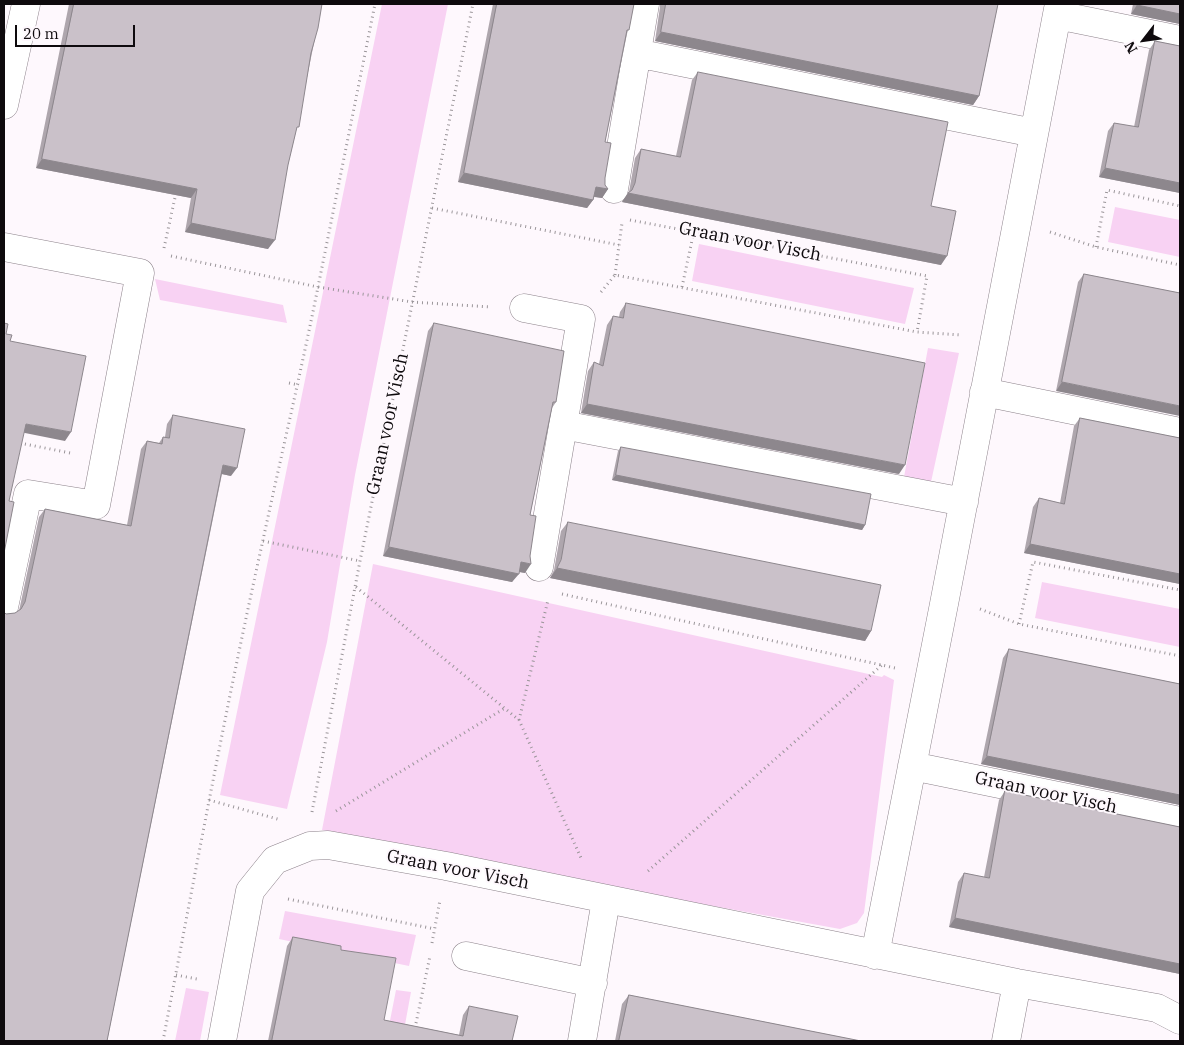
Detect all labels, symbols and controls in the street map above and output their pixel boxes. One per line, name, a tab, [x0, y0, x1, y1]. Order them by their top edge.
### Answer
scale bar	[18, 15, 138, 47]
north arrow	[1119, 15, 1169, 65]
text: 20 m	[23, 24, 59, 43]
text: N	[1120, 38, 1142, 57]
street label: Graan voor Visch	[677, 218, 823, 266]
street label: Graan voor Visch	[362, 351, 414, 497]
street label: Graan voor Visch	[973, 767, 1119, 819]
street label: Graan voor Visch	[385, 846, 531, 894]

